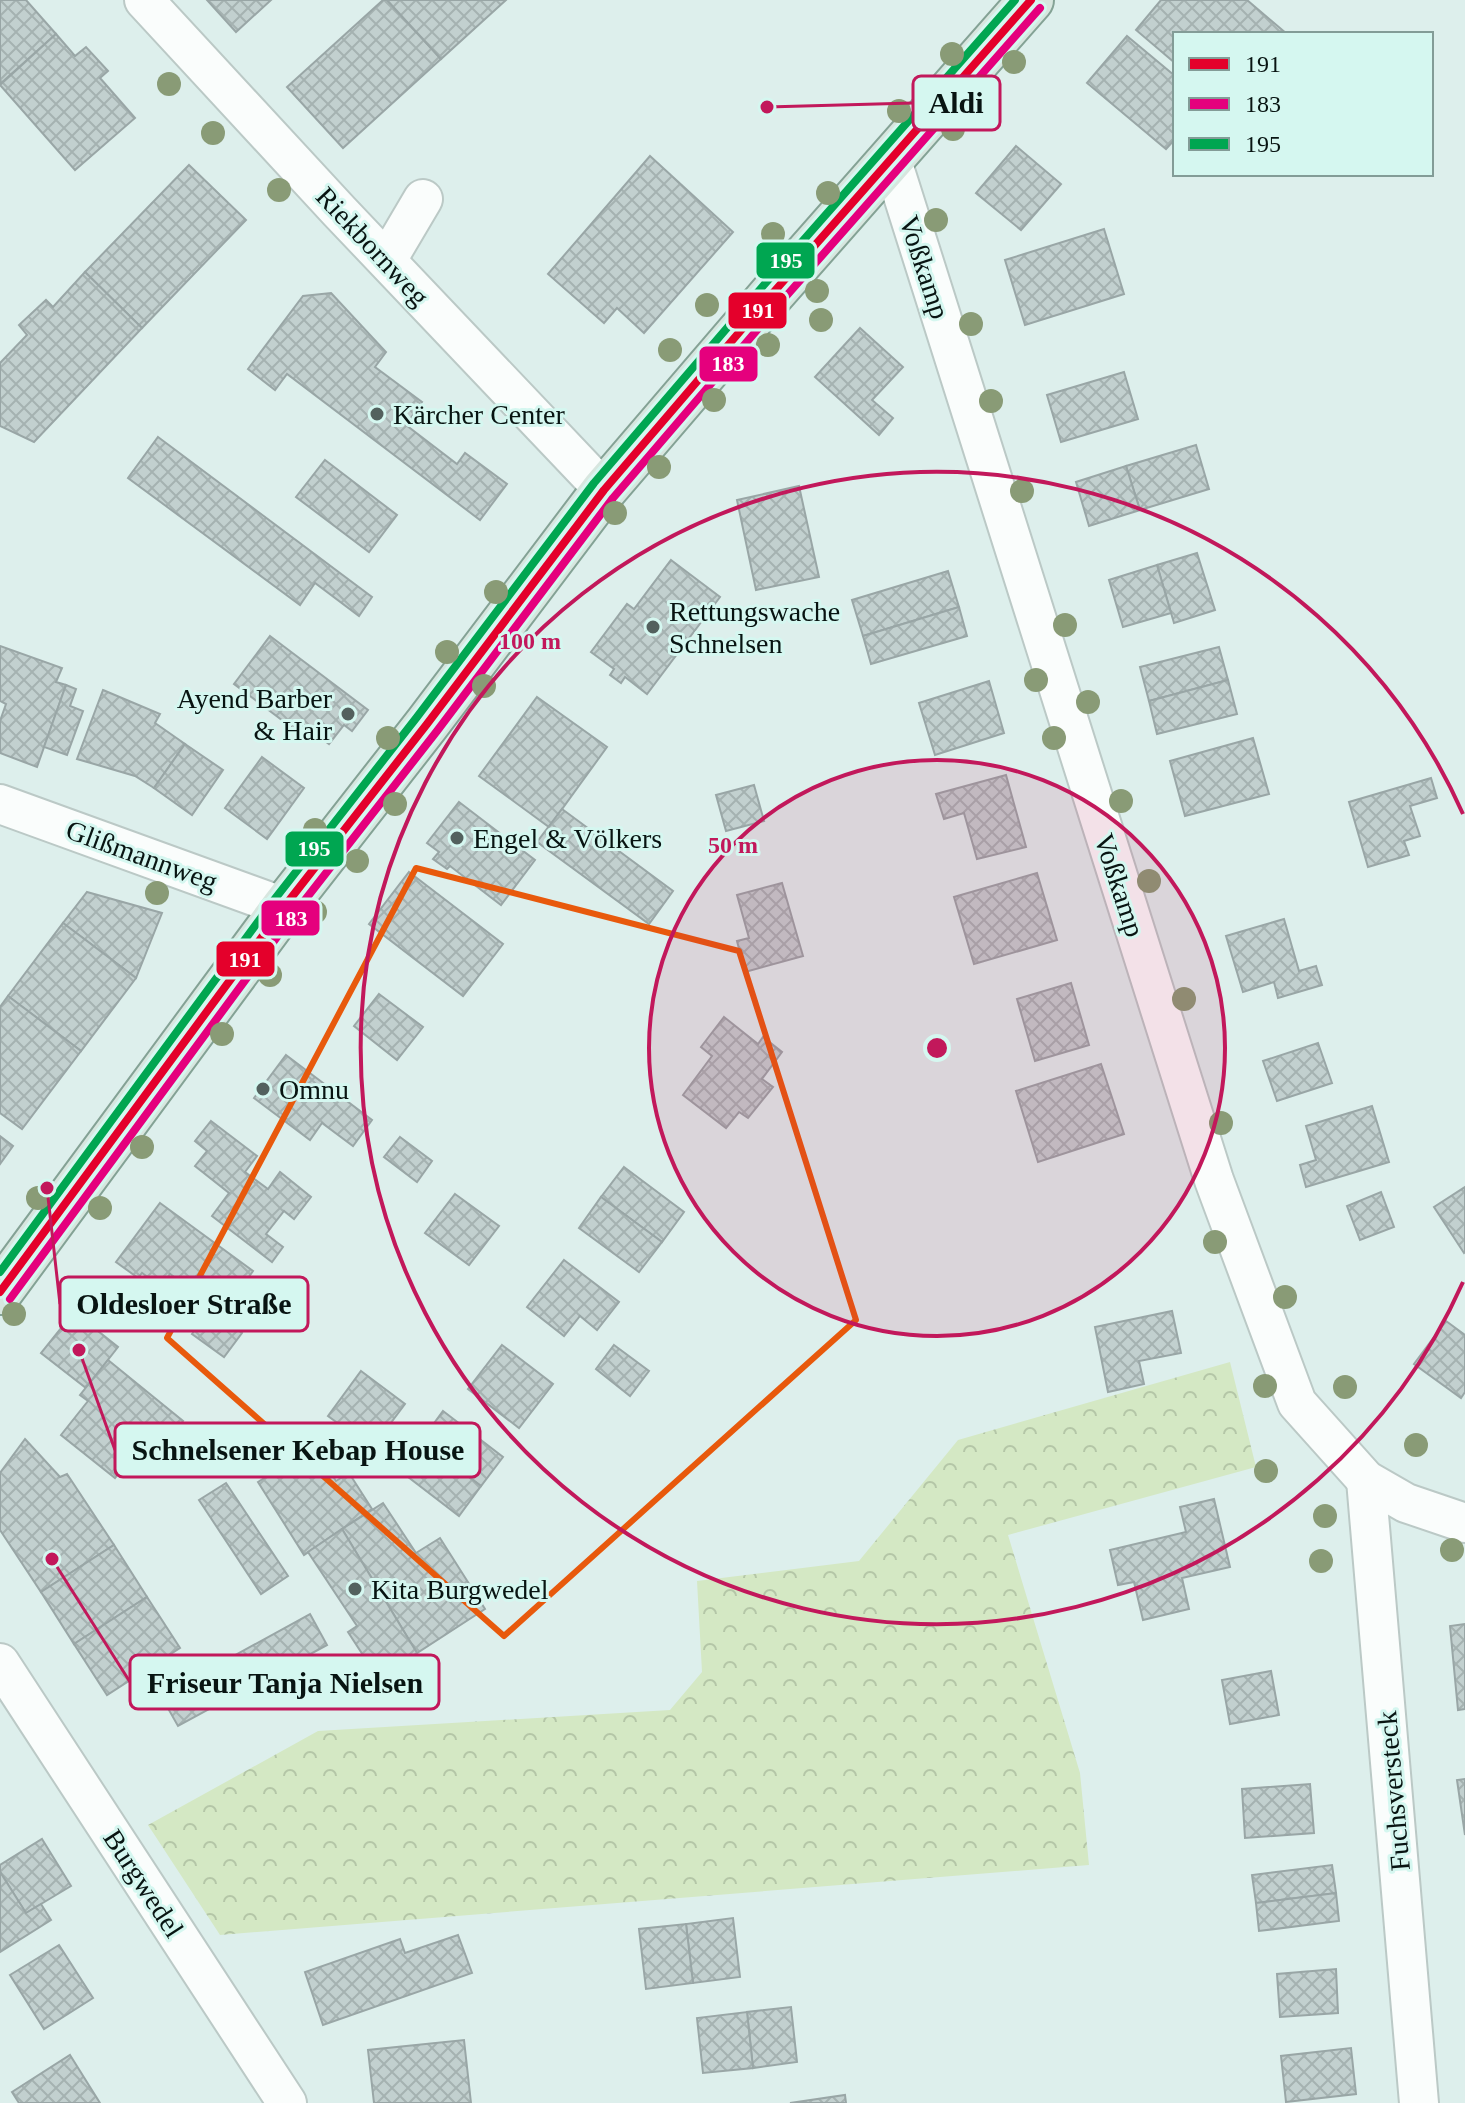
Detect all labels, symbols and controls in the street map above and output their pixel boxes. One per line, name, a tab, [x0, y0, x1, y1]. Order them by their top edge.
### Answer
legend	[1173, 32, 1433, 176]
text: 191	[1245, 51, 1281, 77]
callout: Aldi	[913, 76, 1000, 130]
text: Aldi	[928, 86, 984, 119]
text: 183	[1245, 91, 1281, 117]
text: 195	[1245, 131, 1281, 157]
street label: Riekbornweg	[310, 181, 435, 312]
street label: Voßkamp	[893, 212, 956, 323]
line badge: 195	[755, 241, 816, 280]
text: 195	[770, 248, 803, 273]
line badge: 191	[727, 291, 788, 330]
text: 191	[742, 298, 775, 323]
line badge: 183	[698, 345, 759, 383]
text: 183	[712, 351, 745, 376]
place label: Kärcher Center	[393, 399, 565, 430]
marker: Kärcher Center	[368, 405, 386, 423]
place label: Rettungswache Schnelsen	[669, 596, 840, 659]
marker: Rettungswache Schnelsen	[644, 618, 662, 636]
text: 100 m	[499, 628, 561, 654]
place label: Ayend Barber & Hair	[177, 683, 333, 746]
marker: Ayend Barber & Hair	[339, 705, 357, 723]
street label: Glißmannweg	[62, 814, 222, 897]
place label: Engel & Völkers	[473, 823, 662, 854]
marker: Engel & Völkers	[448, 829, 466, 847]
line badge: 195	[284, 830, 345, 868]
street label: Voßkamp	[1088, 830, 1151, 941]
text: 50 m	[708, 832, 758, 858]
text: 195	[298, 836, 331, 861]
line badge: 183	[260, 899, 321, 937]
text: 183	[275, 906, 308, 931]
line badge: 191	[215, 940, 276, 978]
text: 191	[229, 947, 262, 972]
centre of rings	[923, 1034, 951, 1062]
place label: Omnu	[279, 1074, 349, 1105]
marker: Omnu	[254, 1080, 272, 1098]
callout: Oldesloer Straße	[60, 1277, 308, 1331]
text: Oldesloer Straße	[76, 1287, 292, 1320]
callout: Schnelsener Kebap House	[115, 1423, 480, 1477]
text: Schnelsener Kebap House	[132, 1433, 464, 1466]
place label: Kita Burgwedel	[371, 1574, 549, 1605]
marker: Kita Burgwedel	[346, 1580, 364, 1598]
callout: Friseur Tanja Nielsen	[130, 1655, 439, 1709]
text: Friseur Tanja Nielsen	[147, 1666, 423, 1699]
street label: Fuchsversteck	[1371, 1710, 1416, 1872]
street label: Burgwedel	[97, 1824, 190, 1943]

